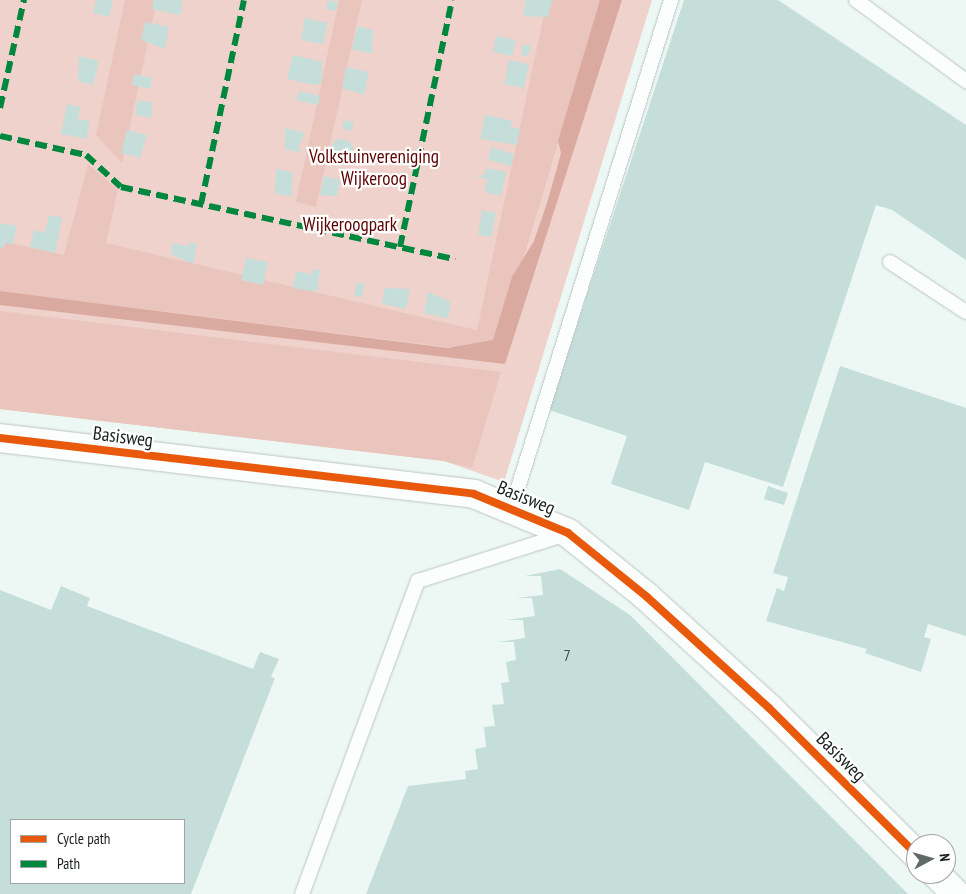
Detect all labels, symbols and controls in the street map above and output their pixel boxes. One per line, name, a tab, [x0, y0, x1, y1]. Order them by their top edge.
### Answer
park label: Volkstuinvereniging Wijkeroog	[309, 146, 439, 190]
park label: Wijkeroogpark	[303, 214, 397, 236]
street label: Basisweg	[92, 422, 154, 452]
street label: Basisweg	[494, 476, 558, 520]
house number: 7	[563, 645, 571, 665]
street label: Basisweg	[812, 728, 870, 786]
legend	[10, 819, 185, 884]
text: Cycle path	[57, 829, 110, 848]
north arrow	[906, 834, 956, 884]
text: N	[936, 853, 954, 862]
text: Path	[57, 854, 80, 873]

